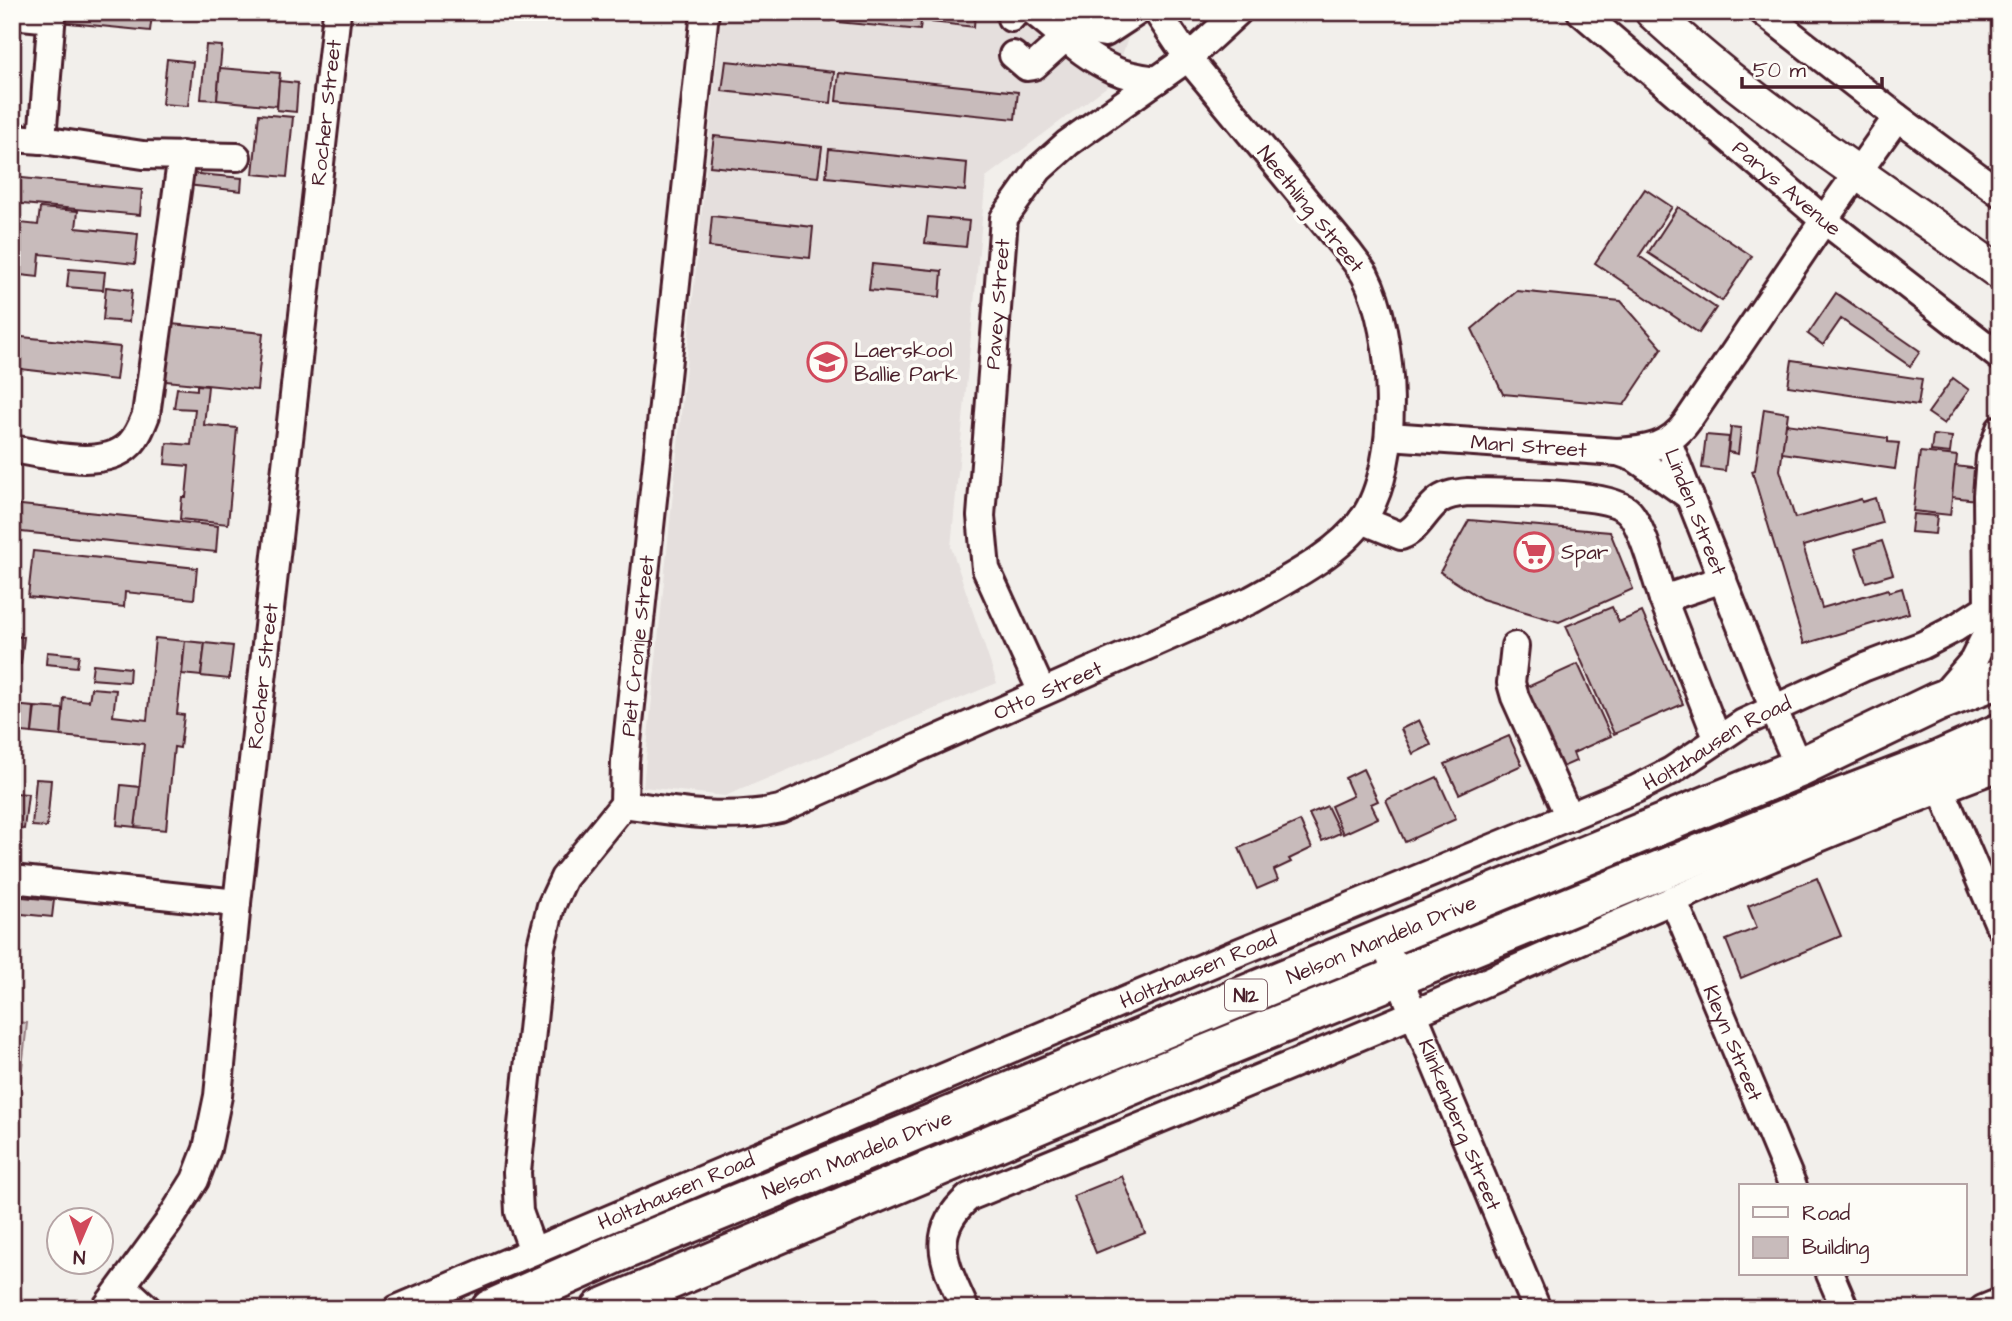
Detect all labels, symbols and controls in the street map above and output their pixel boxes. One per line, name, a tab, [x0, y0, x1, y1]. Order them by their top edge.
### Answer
street label: Rocher Street	[304, 38, 349, 187]
scale bar	[1742, 46, 1882, 90]
text: 50 m	[1753, 56, 1807, 85]
street label: Parys Avenue	[1726, 134, 1847, 243]
street label: Neethling Street	[1249, 140, 1371, 281]
street label: Pavey Street	[978, 237, 1017, 371]
place label: Laerskool Ballie Park	[854, 336, 958, 389]
school or university icon: Laerskool Ballie Park	[806, 341, 848, 383]
street label: Marl Street	[1470, 428, 1588, 465]
street label: Linden Street	[1657, 444, 1733, 580]
supermarket icon: Spar	[1513, 531, 1555, 573]
place label: Spar	[1561, 538, 1609, 568]
street label: Piet Cronje Street	[614, 553, 662, 738]
street label: Rocher Street	[240, 601, 286, 751]
street label: Otto Street	[989, 654, 1107, 727]
street label: Holtzhausen Road	[1638, 689, 1796, 798]
street label: Nelson Mandela Drive	[1282, 888, 1481, 992]
street label: Holtzhausen Road	[1115, 924, 1281, 1016]
road number: N12	[1225, 979, 1267, 1010]
street label: Kleyn Street	[1696, 981, 1770, 1106]
street label: Klinkenberg Street	[1411, 1035, 1508, 1215]
street label: Nelson Mandela Drive	[757, 1103, 956, 1207]
street label: Holtzhausen Road	[593, 1145, 759, 1237]
legend	[1739, 1184, 1966, 1276]
text: Road	[1802, 1199, 1850, 1228]
north arrow	[46, 1206, 116, 1276]
text: Building	[1802, 1233, 1870, 1264]
text: N	[73, 1243, 86, 1270]

